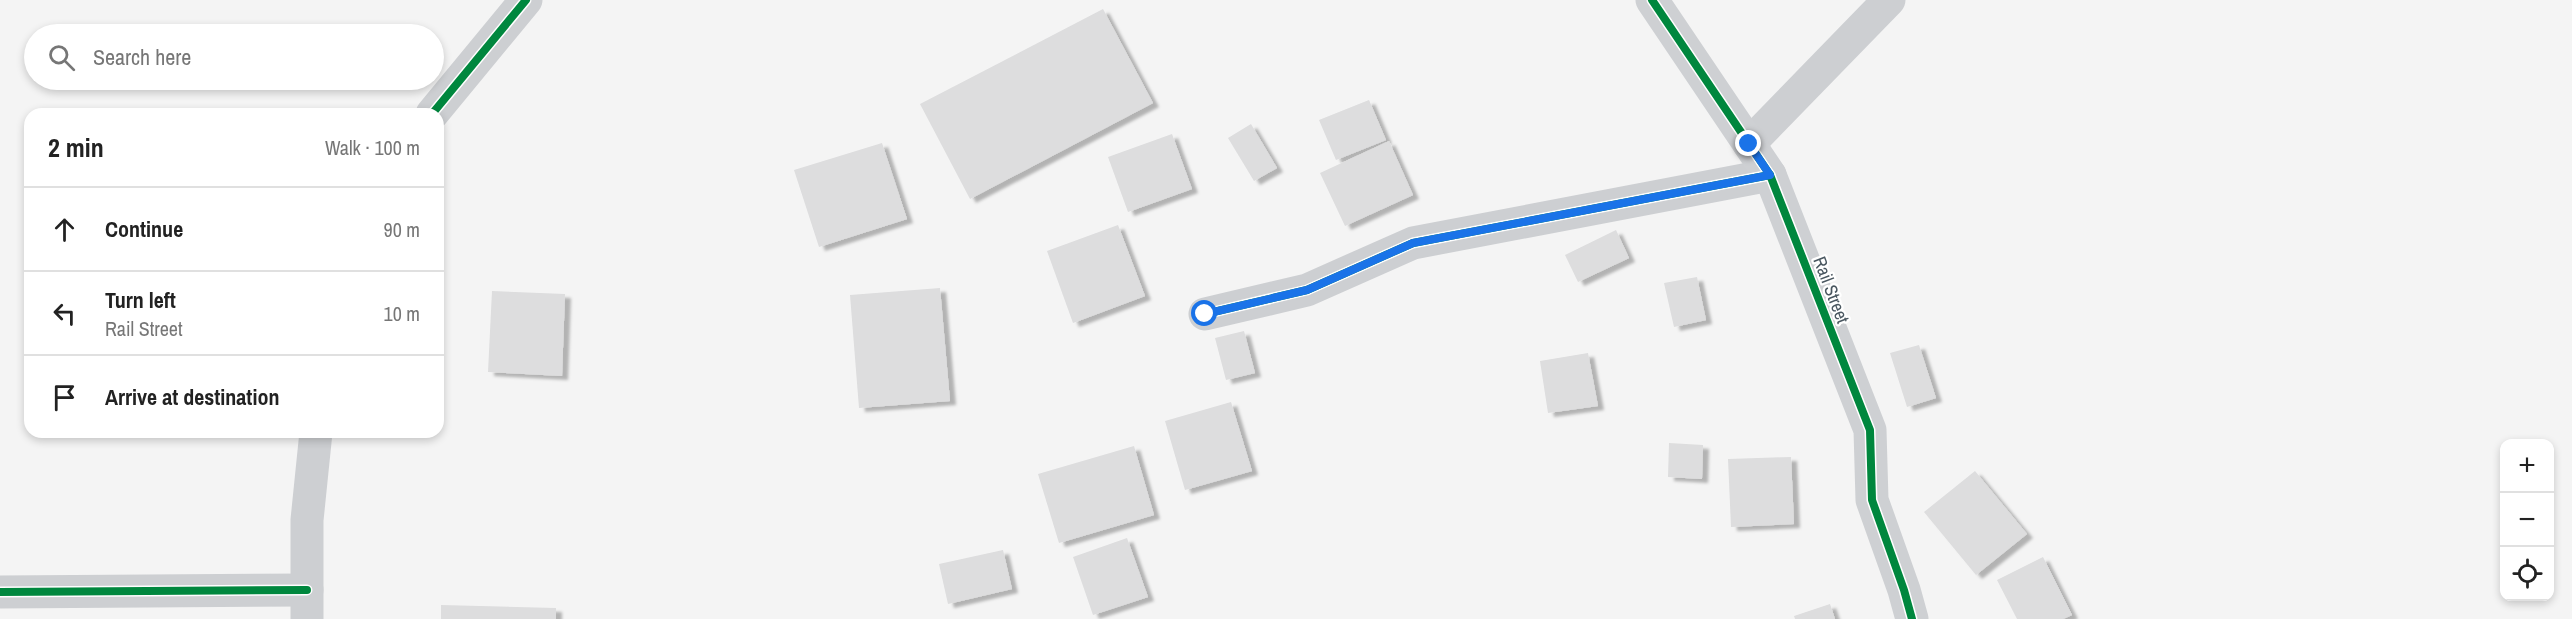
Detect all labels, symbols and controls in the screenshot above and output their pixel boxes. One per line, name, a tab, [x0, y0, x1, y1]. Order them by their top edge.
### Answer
search box	[24, 24, 444, 90]
icon: search	[45, 41, 78, 74]
text: Search here	[93, 42, 191, 72]
text: 2 min	[48, 130, 104, 165]
route end	[1735, 130, 1761, 156]
text: Walk · 100 m	[325, 134, 420, 161]
icon: ahead	[48, 213, 81, 246]
text: Continue	[105, 214, 183, 244]
text: 90 m	[384, 216, 420, 243]
street label: Rail Street	[1807, 253, 1856, 327]
text: Turn left	[105, 285, 176, 315]
icon: left	[48, 297, 81, 330]
text: 10 m	[384, 300, 420, 327]
route start	[1191, 300, 1217, 326]
text: Rail Street	[105, 315, 182, 342]
icon: arrive	[48, 381, 81, 414]
text: Arrive at destination	[105, 382, 279, 412]
map controls	[2500, 439, 2554, 601]
button: +	[2500, 439, 2554, 493]
button: −	[2500, 493, 2554, 547]
button: locate	[2500, 547, 2554, 601]

